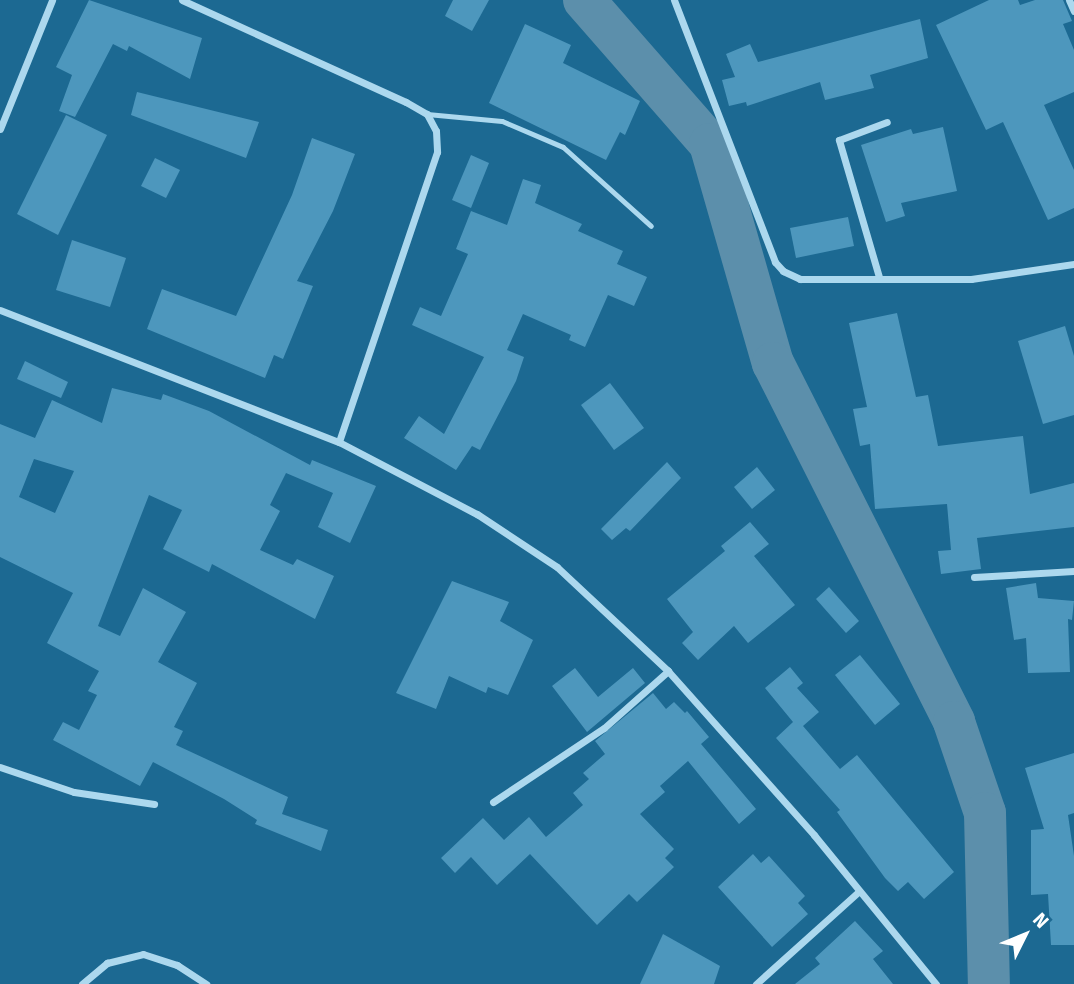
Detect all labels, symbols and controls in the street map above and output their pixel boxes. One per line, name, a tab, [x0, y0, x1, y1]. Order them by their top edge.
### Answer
north arrow	[990, 900, 1060, 970]
text: N	[1028, 908, 1053, 933]

